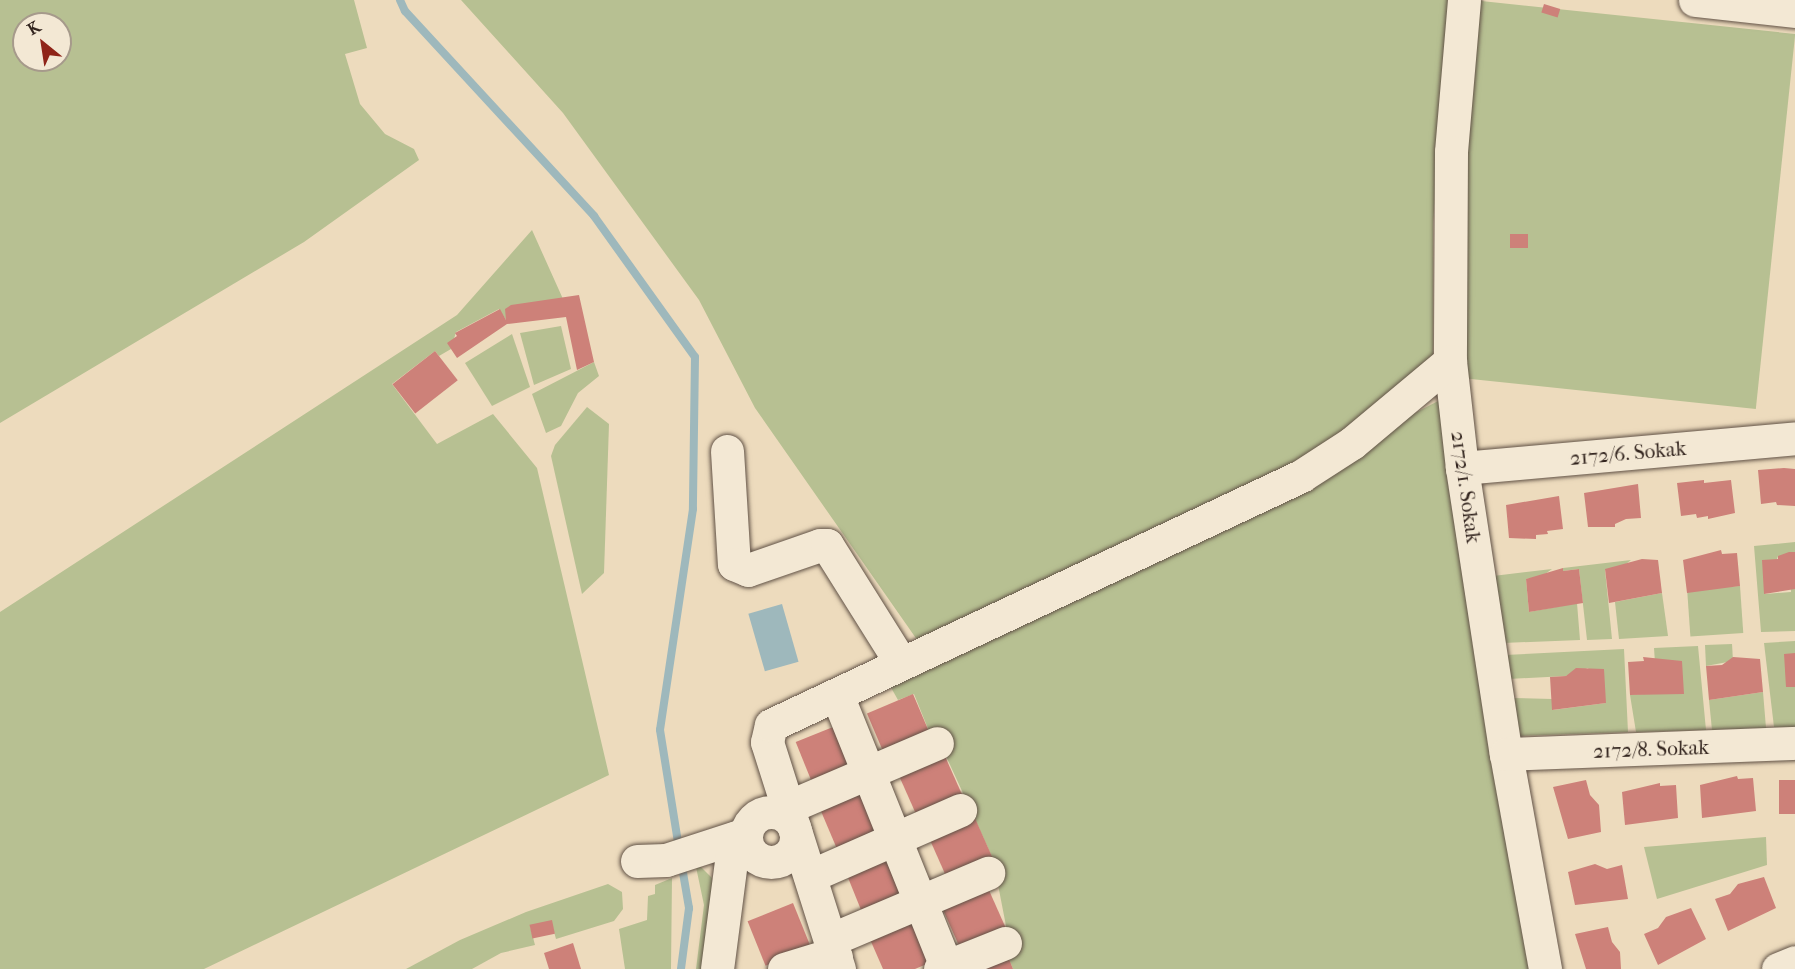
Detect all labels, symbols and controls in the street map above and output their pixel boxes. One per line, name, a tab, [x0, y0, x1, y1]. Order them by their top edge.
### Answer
north arrow	[12, 12, 72, 72]
text: K	[24, 17, 44, 39]
street label: 2172/1. Sokak	[1446, 429, 1486, 545]
street label: 2172/6. Sokak	[1569, 435, 1687, 471]
street label: 2172/8. Sokak	[1593, 734, 1709, 764]

